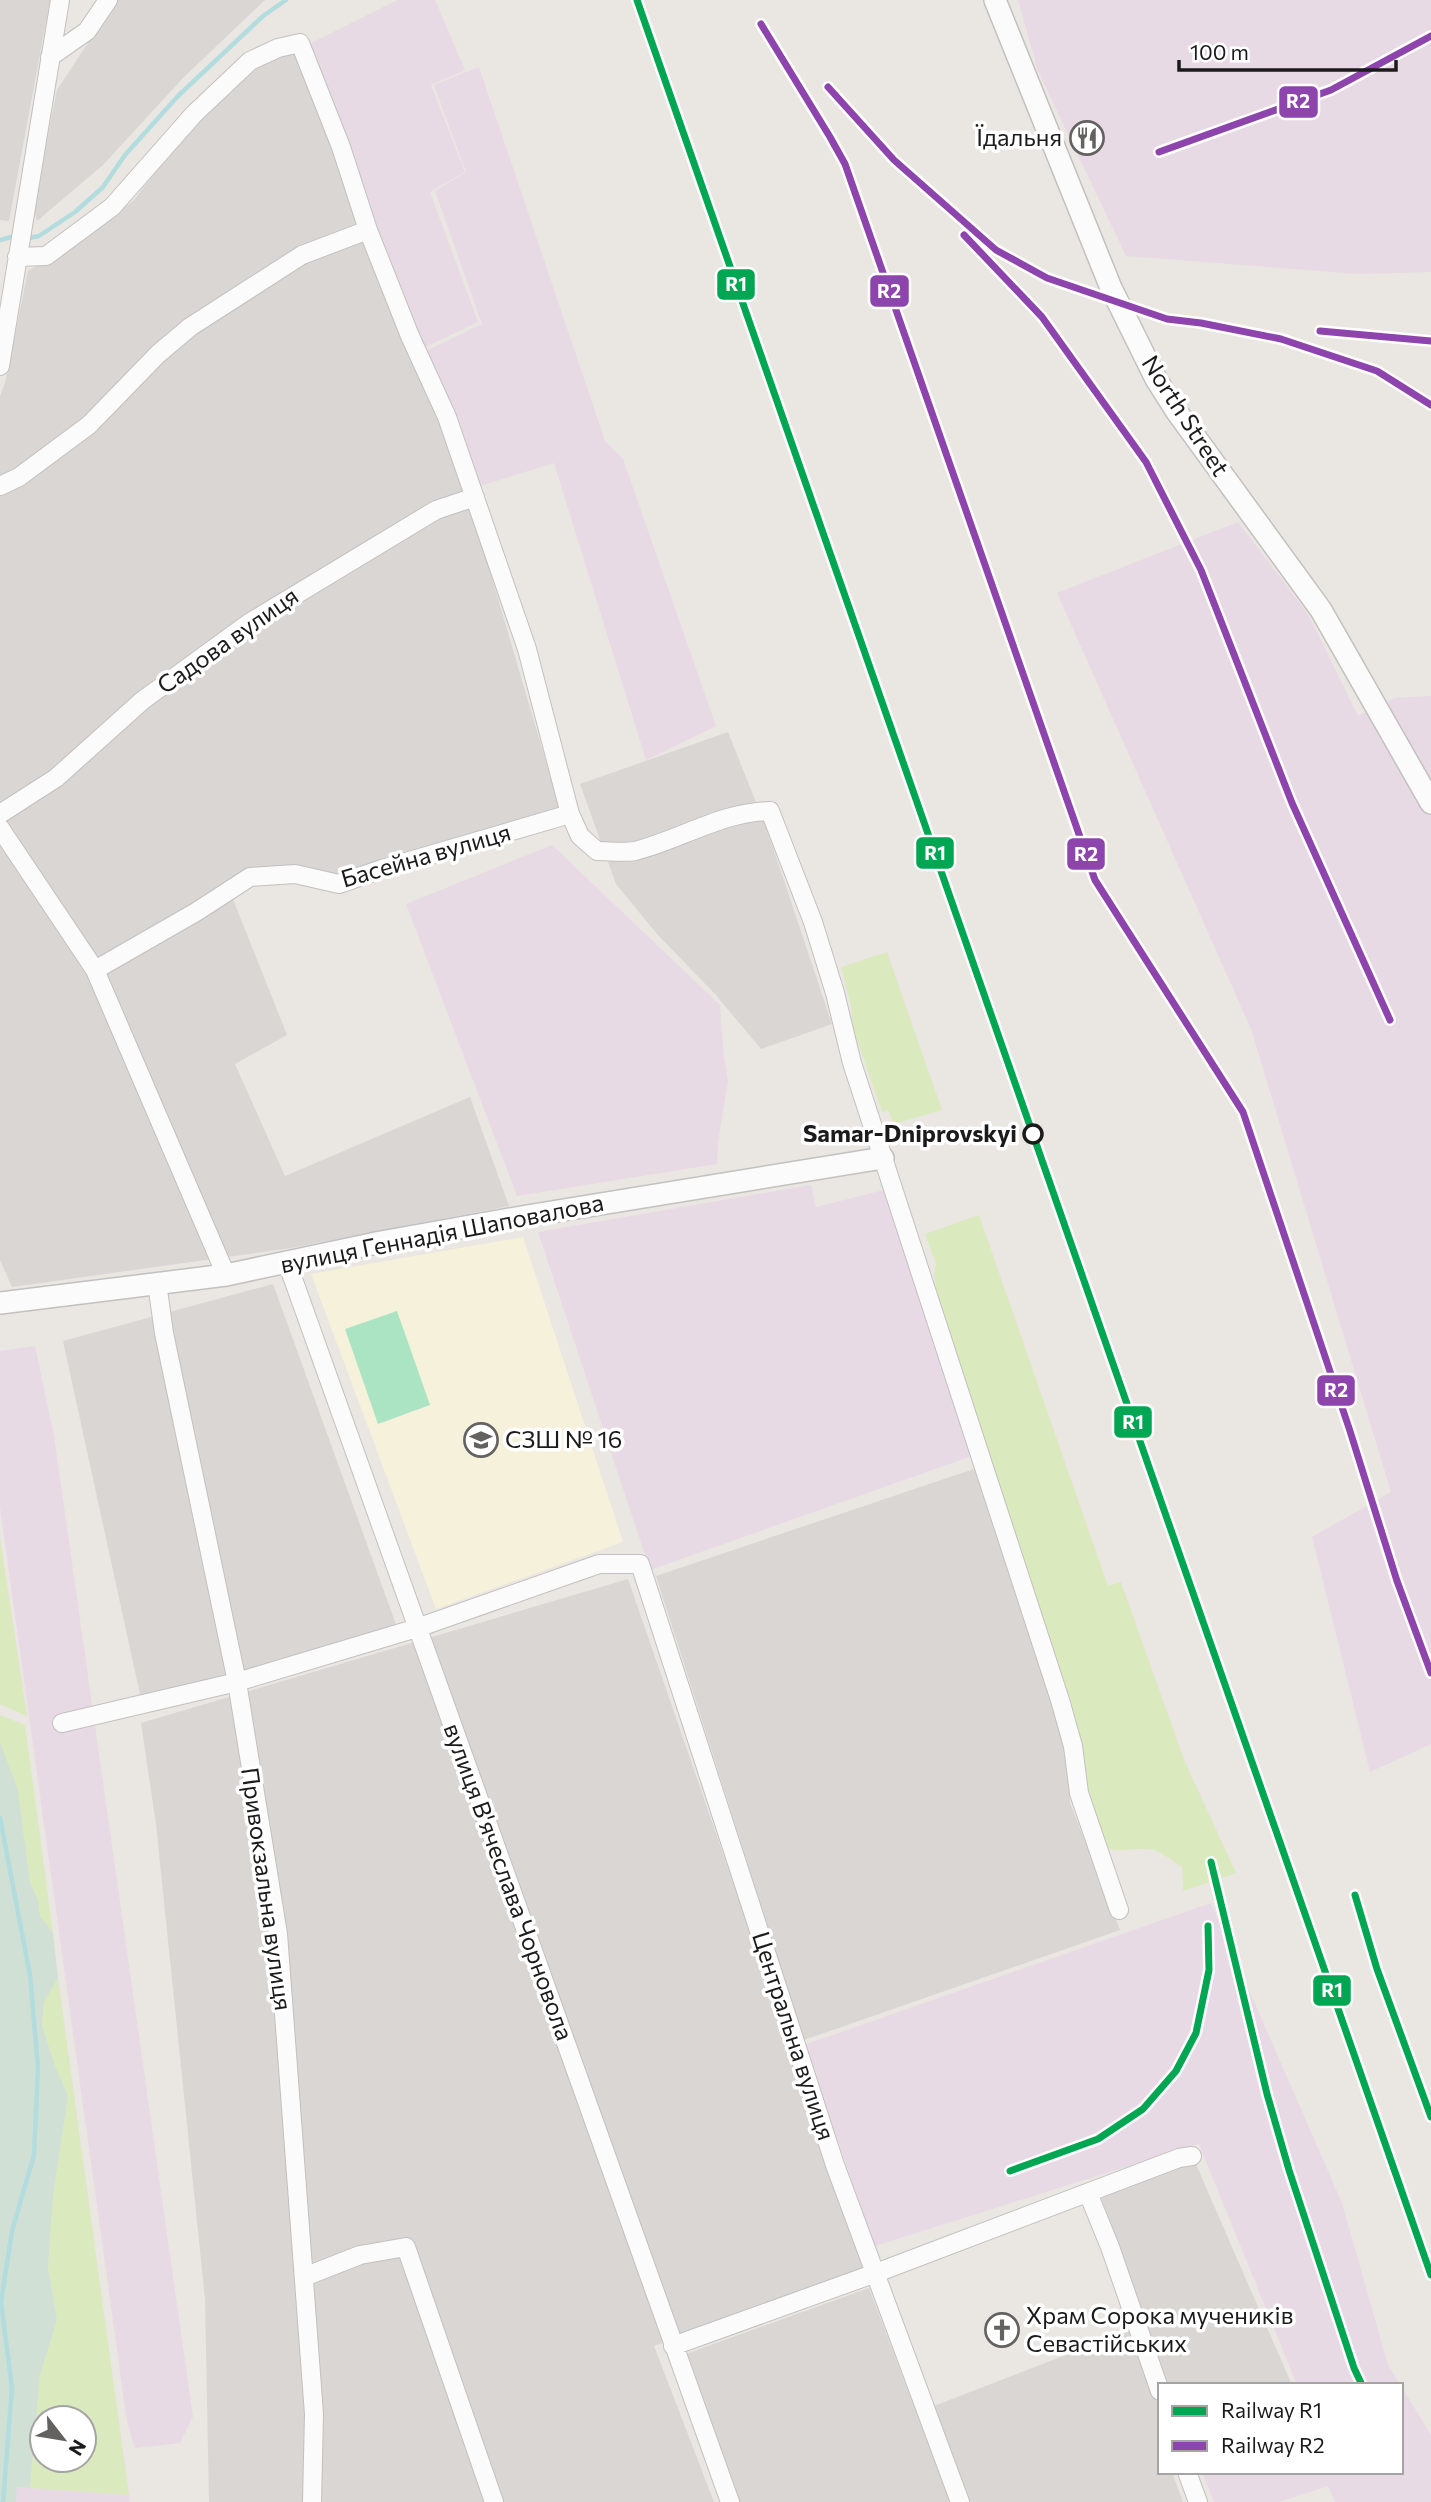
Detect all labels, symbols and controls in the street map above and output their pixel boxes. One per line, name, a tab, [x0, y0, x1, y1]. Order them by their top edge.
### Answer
scale bar	[1179, 28, 1396, 72]
text: 100 m	[1190, 39, 1249, 64]
line badge: R2	[1278, 85, 1319, 119]
text: R2	[1286, 89, 1310, 112]
restaurant icon: Їдальня	[1068, 119, 1106, 157]
place label: Їдальня	[975, 122, 1062, 151]
line badge: R1	[716, 268, 756, 301]
text: R1	[725, 272, 747, 295]
line badge: R2	[869, 274, 910, 308]
text: R2	[877, 279, 901, 302]
street label: North Street	[1137, 349, 1236, 481]
street label: Садова вулиця	[151, 580, 303, 699]
street label: Басейна вулиця	[337, 817, 514, 893]
line badge: R1	[915, 836, 955, 870]
line badge: R2	[1066, 837, 1106, 871]
text: R1	[924, 841, 946, 864]
text: R2	[1074, 842, 1098, 865]
place label: Samar-Dniprovskyi	[803, 1118, 1017, 1147]
marker: Samar-Dniprovskyi	[1023, 1124, 1043, 1144]
street label: вулиця Геннадія Шаповалова	[278, 1187, 606, 1278]
line badge: R2	[1316, 1374, 1356, 1407]
text: R2	[1324, 1378, 1348, 1401]
line badge: R1	[1113, 1405, 1153, 1439]
text: R1	[1122, 1410, 1144, 1433]
school or university icon: СЗШ № 16	[462, 1421, 500, 1459]
place label: СЗШ № 16	[505, 1424, 622, 1453]
street label: вулиця В'ячеслава Чорновола	[438, 1719, 580, 2044]
street label: Привокзальна вулиця	[236, 1765, 299, 2012]
street label: Центральна вулиця	[747, 1927, 842, 2144]
line badge: R1	[1312, 1974, 1352, 2007]
text: R1	[1321, 1978, 1343, 2001]
place label: Храм Сорока мучеників Севастійських	[1026, 2300, 1293, 2357]
church icon: Храм Сорока мучеників Севастійських	[983, 2311, 1021, 2349]
legend	[1158, 2383, 1403, 2474]
text: Railway R1	[1221, 2397, 1322, 2422]
north arrow	[28, 2404, 98, 2474]
text: Railway R2	[1221, 2432, 1325, 2457]
text: N	[64, 2436, 92, 2460]

